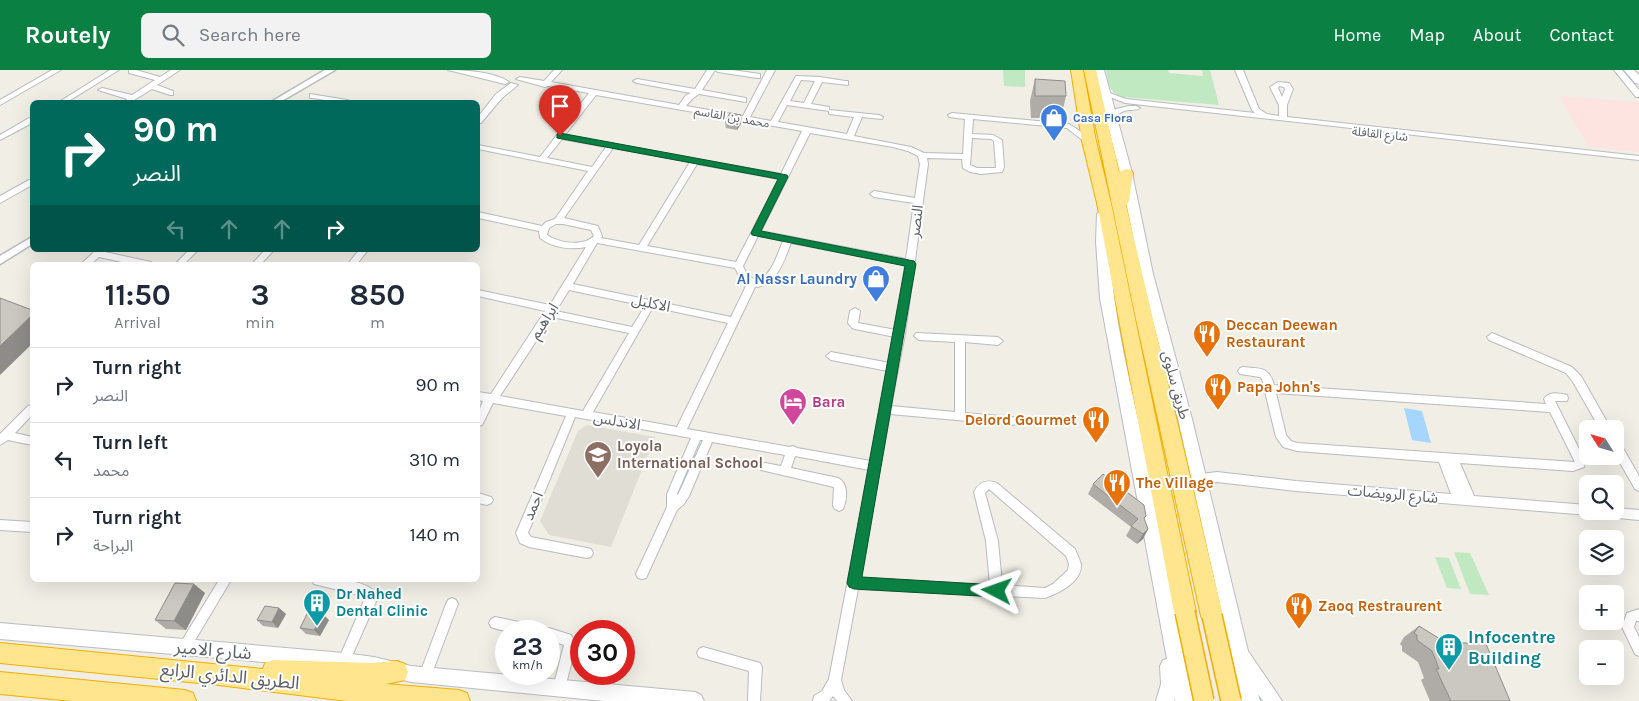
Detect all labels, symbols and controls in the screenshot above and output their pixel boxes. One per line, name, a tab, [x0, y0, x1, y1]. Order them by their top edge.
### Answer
search box	[141, 13, 491, 58]
text: Routely	[25, 21, 111, 49]
icon: search	[159, 21, 187, 49]
text: Search here	[199, 24, 301, 46]
text: Home	[1333, 24, 1381, 46]
text: Map	[1409, 24, 1445, 46]
text: About	[1473, 24, 1522, 46]
text: Contact	[1550, 24, 1614, 46]
pin	[539, 85, 581, 136]
icon: arrive	[546, 92, 574, 120]
street label: محمد بن القاسم	[693, 103, 771, 133]
shop icon: Casa Flora	[1039, 103, 1069, 142]
text: 90 m	[133, 109, 219, 150]
place label: Casa Flora	[1073, 111, 1133, 125]
icon: right	[50, 120, 115, 185]
street label: شارع القافلة	[1351, 124, 1409, 146]
text: النصر	[133, 161, 181, 187]
street label: النصر	[905, 204, 927, 239]
icon: left	[162, 215, 190, 243]
icon: ahead	[215, 215, 243, 243]
icon: ahead	[268, 215, 296, 243]
icon: right	[321, 215, 349, 243]
shop icon: Al Nassr Laundry	[861, 264, 891, 303]
place label: Al Nassr Laundry	[737, 270, 857, 288]
text: 11:50	[105, 277, 171, 313]
text: 3	[251, 277, 269, 313]
text: 850	[349, 277, 405, 313]
street label: الاكليل	[630, 290, 672, 316]
street label: ابراهيم	[526, 300, 564, 344]
text: Arrival	[114, 313, 161, 332]
text: min	[245, 313, 275, 332]
text: m	[370, 313, 385, 332]
place label: Deccan Deewan Restaurant	[1226, 316, 1338, 351]
restaurant icon: Deccan Deewan Restaurant	[1192, 319, 1222, 358]
street label: طريق سلوى	[1157, 349, 1194, 422]
text: Turn right	[93, 357, 182, 379]
icon: right	[50, 371, 78, 399]
restaurant icon: Papa John's	[1203, 372, 1233, 411]
text: 90 m	[415, 374, 460, 396]
place label: Papa John's	[1237, 378, 1321, 396]
text: النصر	[93, 386, 128, 405]
hotel icon: Bara	[778, 387, 808, 426]
place label: Bara	[812, 393, 845, 411]
restaurant icon: Delord Gourmet	[1081, 405, 1111, 444]
street label: الاندلس	[592, 408, 642, 434]
place label: Delord Gourmet	[965, 411, 1077, 429]
north arrow	[1579, 420, 1624, 465]
map controls	[1579, 420, 1624, 685]
text: Turn left	[93, 432, 168, 454]
place label: Loyola International School	[617, 437, 763, 472]
school or university icon: Loyola International School	[583, 440, 613, 479]
icon: left	[50, 446, 78, 474]
text: 310 m	[409, 449, 460, 471]
text: محمد	[93, 461, 129, 480]
restaurant icon: The Village	[1102, 468, 1132, 507]
place label: The Village	[1136, 474, 1214, 492]
button: search	[1579, 475, 1624, 520]
street label: شارع الرويضات	[1347, 481, 1439, 510]
street label: احمد	[519, 489, 547, 523]
text: Turn right	[93, 507, 182, 529]
icon: right	[50, 521, 78, 549]
text: 140 m	[410, 524, 460, 546]
button: layers	[1579, 530, 1624, 575]
text: البراحة	[93, 536, 133, 555]
position arrow	[970, 564, 1022, 616]
place label: Dr Nahed Dental Clinic	[336, 585, 428, 620]
button: +	[1579, 585, 1624, 630]
building icon: Dr Nahed Dental Clinic	[302, 588, 332, 627]
restaurant icon: Zaoq Restraurent	[1284, 591, 1314, 630]
place label: Zaoq Restraurent	[1318, 597, 1442, 615]
speed limit sign: 30	[570, 620, 635, 685]
place label: Infocentre Building	[1468, 626, 1556, 669]
text: 23	[512, 632, 543, 661]
building icon: Infocentre Building	[1434, 632, 1464, 671]
street label: شارع الامير	[172, 636, 253, 667]
button: −	[1579, 640, 1624, 685]
street label: الطريق الدائري الرابع	[159, 658, 301, 697]
text: km/h	[512, 658, 543, 672]

